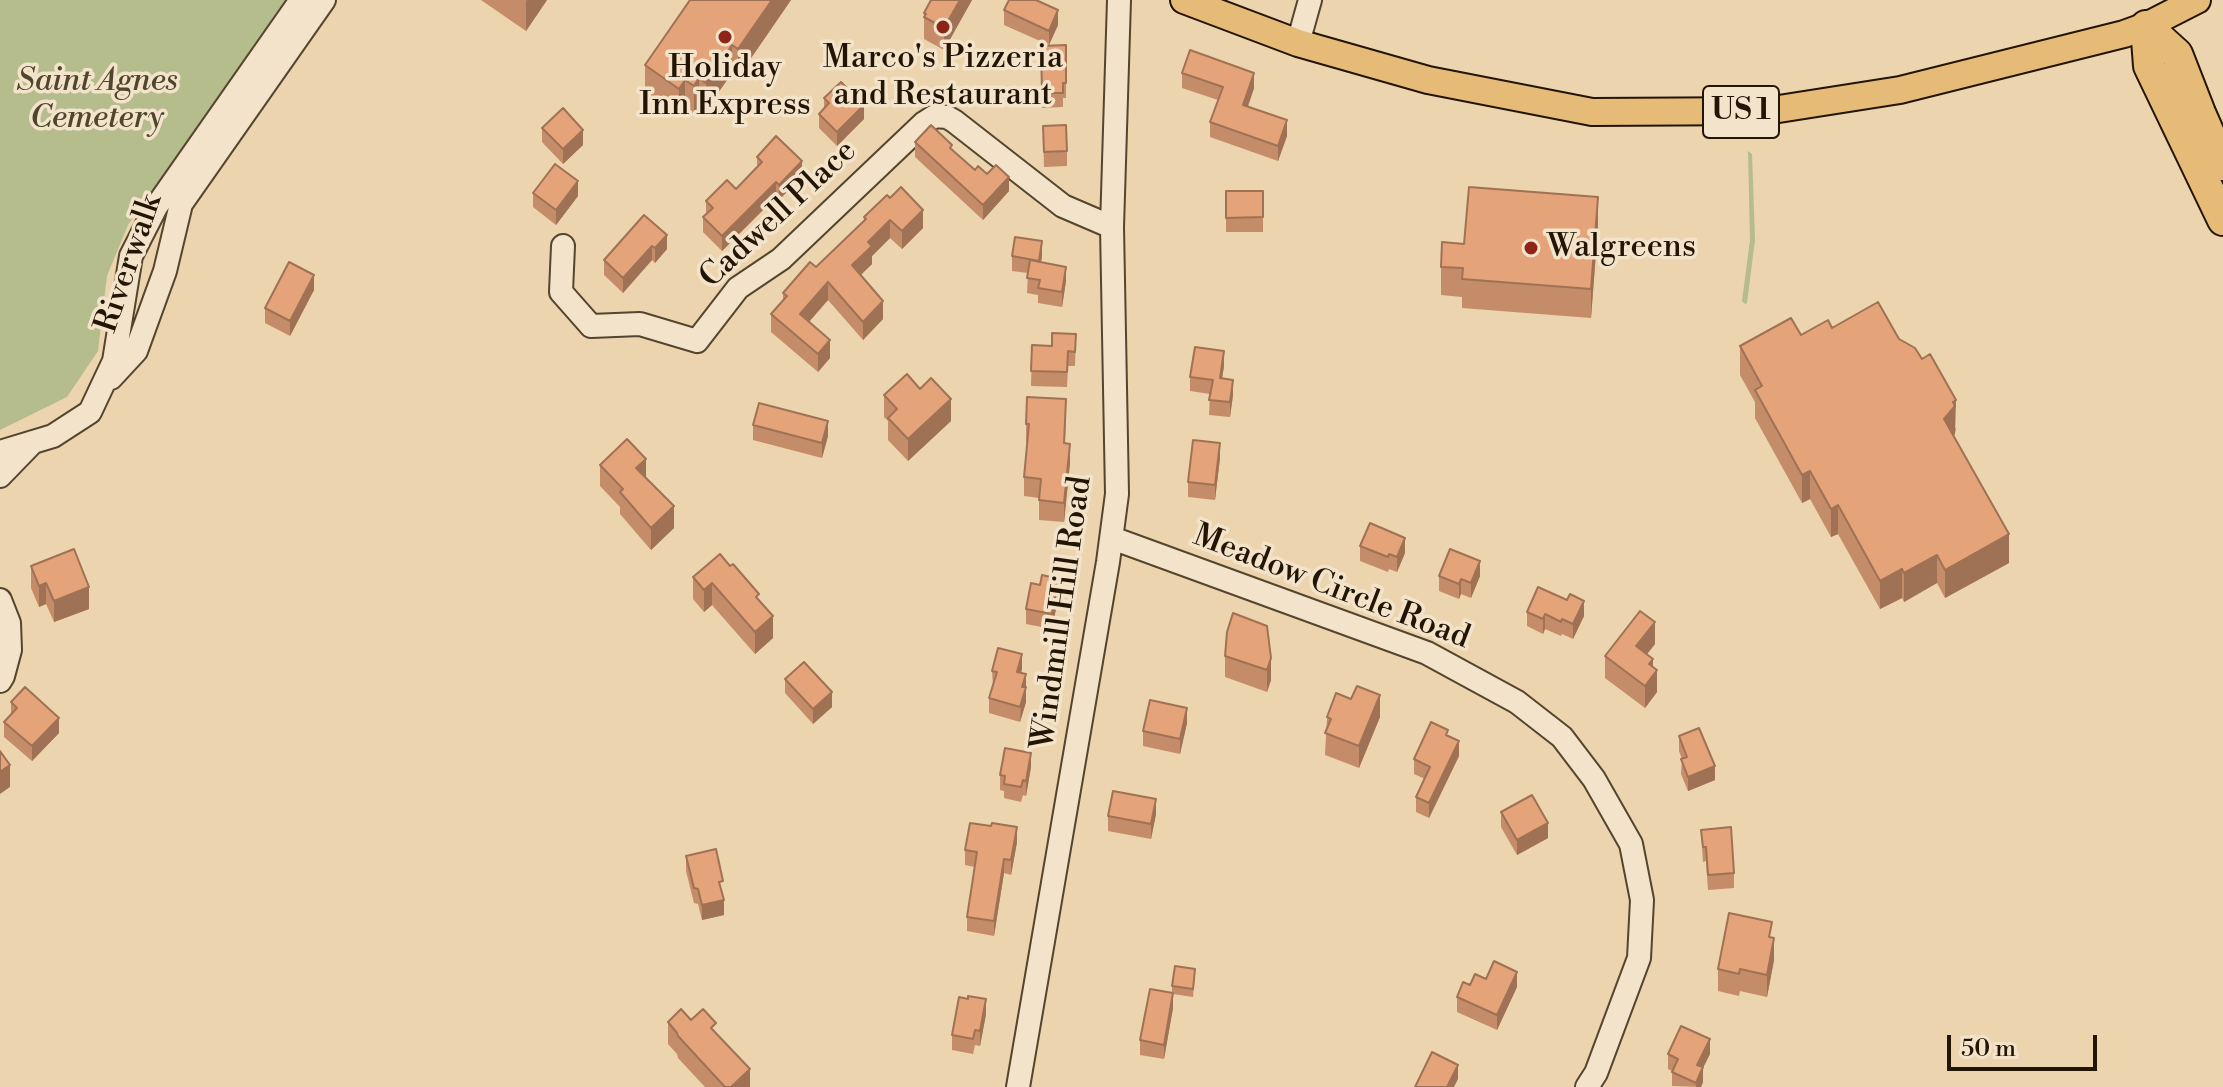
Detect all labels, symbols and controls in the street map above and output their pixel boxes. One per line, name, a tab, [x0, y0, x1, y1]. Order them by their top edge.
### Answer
marker: Marco's Pizzeria and Restaurant	[934, 18, 952, 36]
marker: Holiday Inn Express	[716, 28, 734, 46]
place label: Marco's Pizzeria and Restaurant	[823, 40, 1063, 115]
place label: Holiday Inn Express	[639, 50, 811, 125]
park label: Saint Agnes Cemetery	[16, 63, 178, 138]
road number: US 1	[1703, 86, 1779, 138]
street label: Cadwell Place	[693, 133, 865, 297]
street label: Riverwalk	[88, 190, 172, 338]
place label: Walgreens	[1547, 229, 1696, 267]
marker: Walgreens	[1522, 239, 1540, 257]
street label: Windmill Hill Road	[1025, 474, 1101, 752]
street label: Meadow Circle Road	[1187, 518, 1475, 658]
scale bar	[1951, 1019, 2101, 1069]
text: 50 m	[1961, 1034, 2016, 1064]

